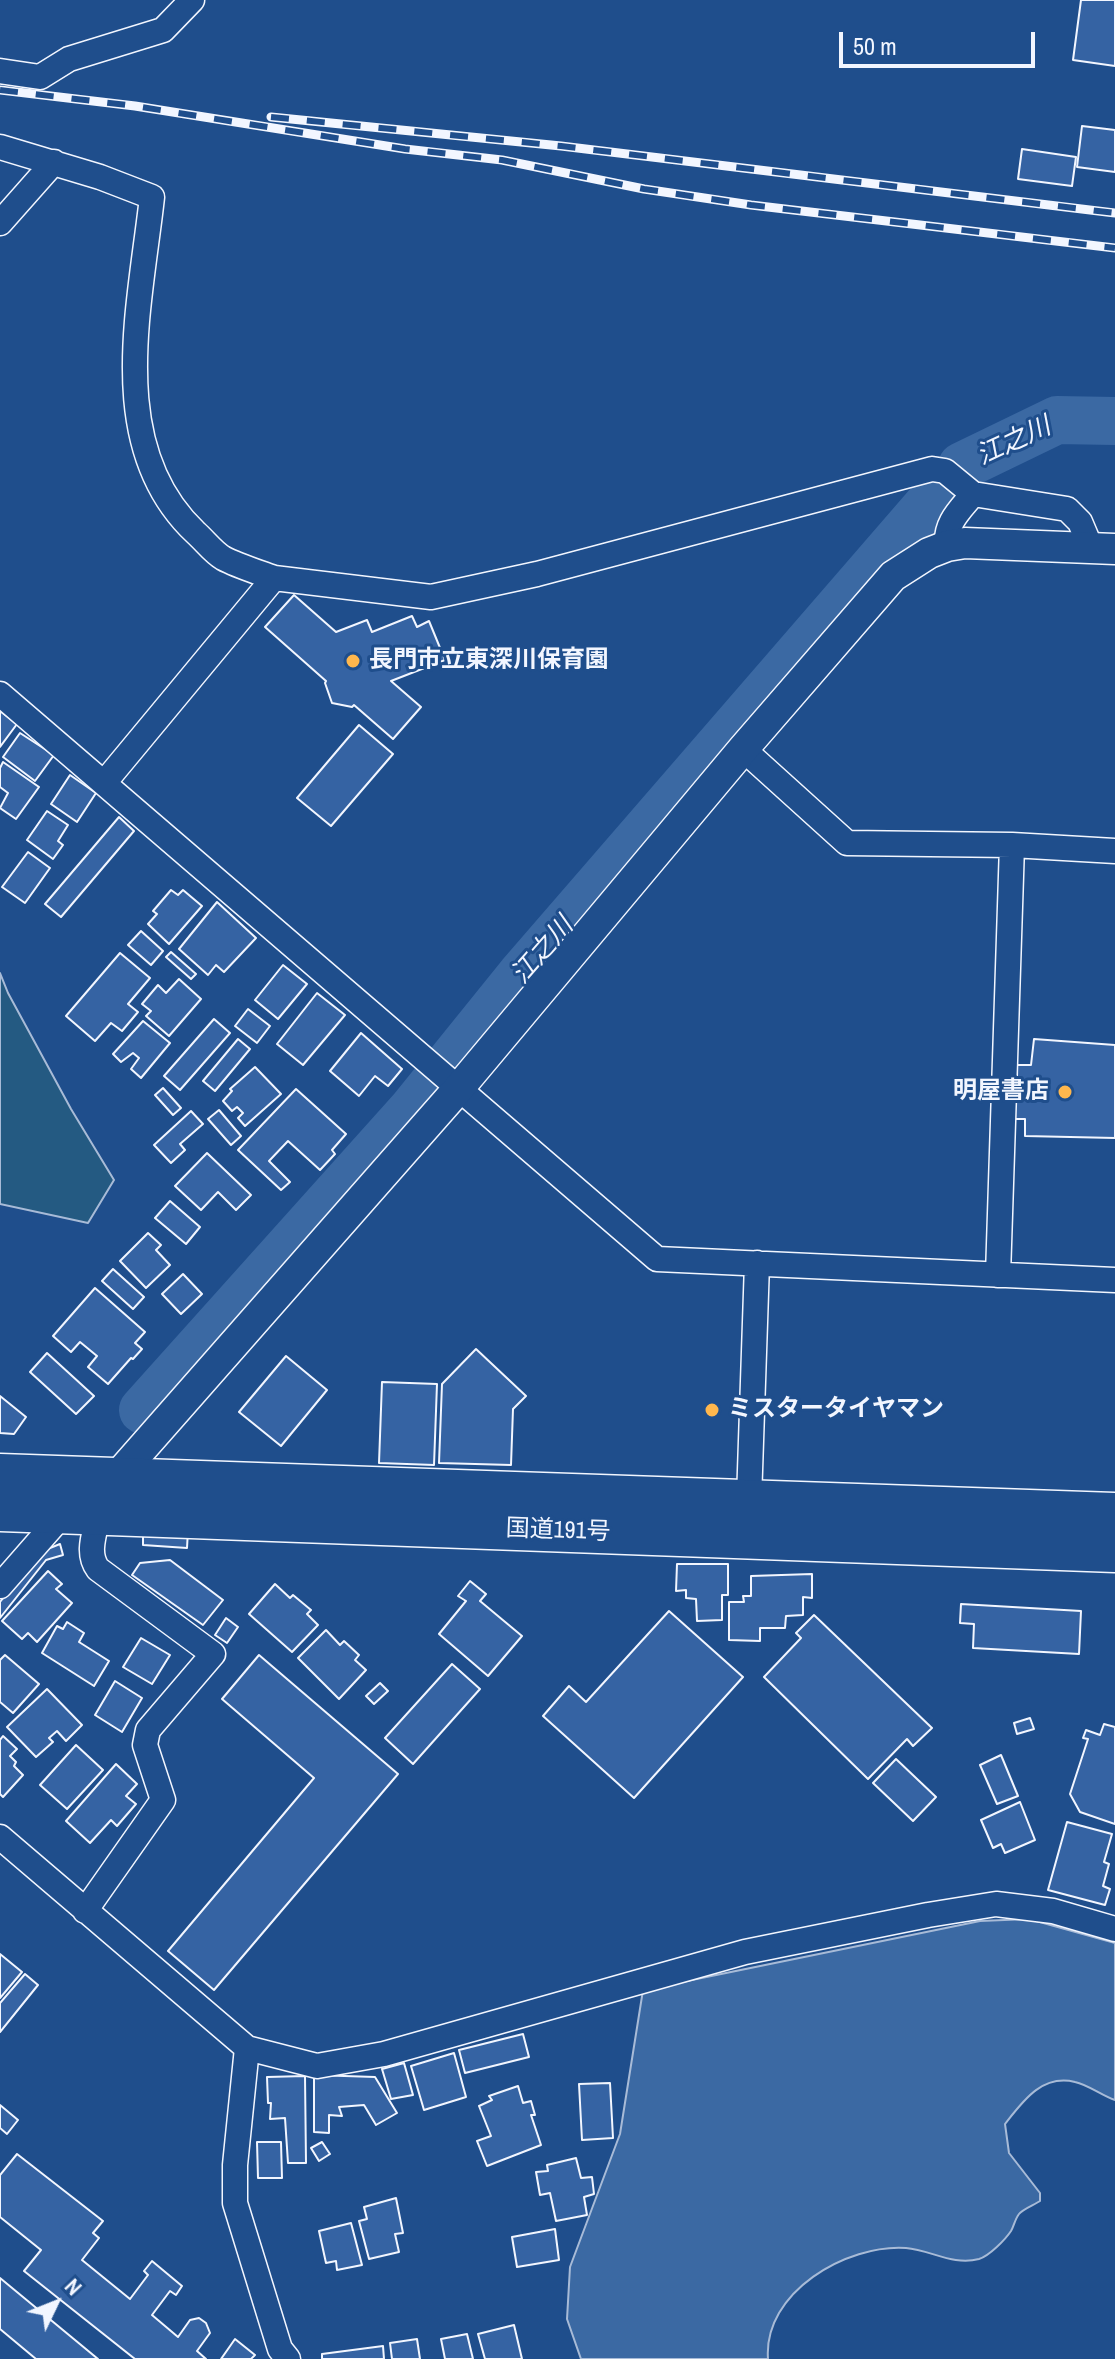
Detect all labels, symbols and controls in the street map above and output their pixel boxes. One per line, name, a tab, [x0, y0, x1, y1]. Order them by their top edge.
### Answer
scale bar	[843, 16, 1039, 66]
text: 50 m	[853, 30, 897, 62]
water label: 江之川	[972, 411, 1056, 473]
place label: 長門市立東深川保育園	[369, 647, 609, 675]
marker: 長門市立東深川保育園	[344, 652, 362, 670]
water label: 江之川	[506, 911, 580, 991]
place label: 明屋書店	[953, 1078, 1049, 1106]
marker: 明屋書店	[1056, 1083, 1074, 1101]
place label: ミスタータイヤマン	[728, 1396, 944, 1424]
marker: ミスタータイヤマン	[703, 1401, 721, 1419]
street label: 国道191号	[505, 1515, 611, 1547]
north arrow	[16, 2263, 96, 2343]
text: N	[58, 2272, 89, 2302]

